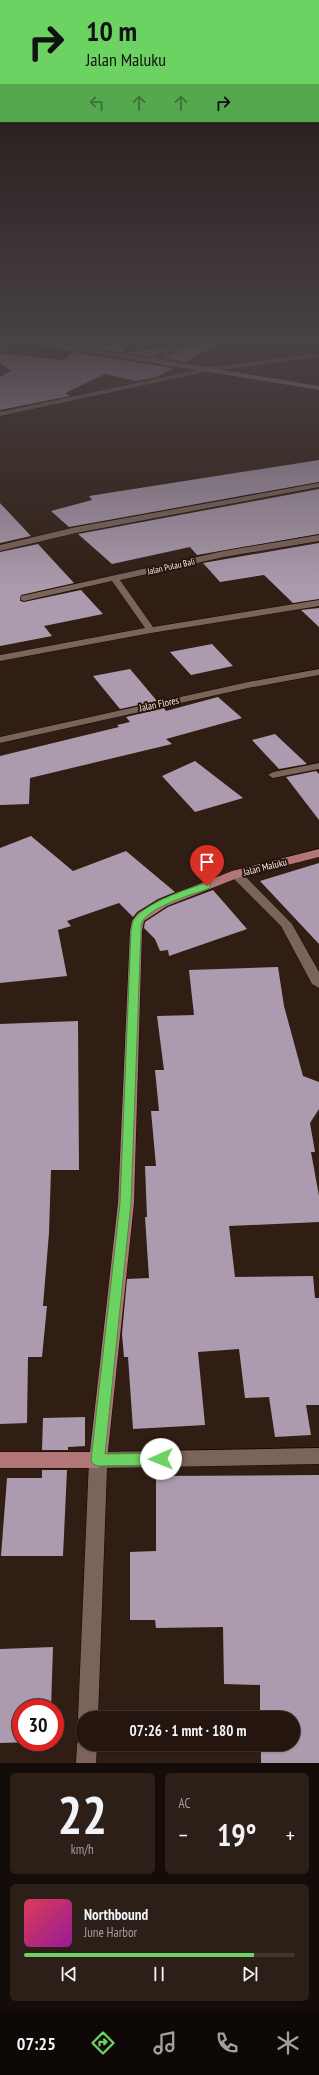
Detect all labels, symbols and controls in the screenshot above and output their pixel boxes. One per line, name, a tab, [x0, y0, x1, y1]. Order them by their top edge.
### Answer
text: 10 m	[86, 12, 137, 49]
icon: right	[20, 16, 72, 68]
text: Jalan Maluku	[86, 48, 166, 71]
icon: left	[86, 92, 108, 114]
icon: ahead	[128, 92, 150, 114]
icon: ahead	[170, 92, 192, 114]
icon: right	[212, 92, 234, 114]
street label: Jalan Pulau Bali	[145, 555, 196, 577]
street label: Jalan Flores	[137, 693, 181, 715]
pin	[190, 845, 224, 886]
icon: arrive	[196, 851, 218, 873]
street label: Jalan Maluku	[241, 855, 288, 879]
position arrow	[140, 1438, 182, 1480]
speed limit sign: 30	[12, 1699, 64, 1751]
text: 07:26 · 1 mnt · 180 m	[130, 1721, 246, 1740]
text: 22	[57, 1781, 107, 1848]
text: AC	[179, 1795, 190, 1812]
text: 19°	[217, 1815, 257, 1854]
text: −	[179, 1821, 188, 1849]
text: +	[286, 1821, 295, 1849]
text: km/h	[71, 1841, 94, 1858]
text: Northbound	[84, 1905, 148, 1924]
text: June Harbor	[84, 1924, 137, 1941]
icon: previous	[58, 1963, 80, 1985]
icon: pause	[148, 1963, 170, 1985]
icon: next	[239, 1963, 261, 1985]
icon: directions	[89, 2029, 117, 2057]
icon: music	[151, 2029, 179, 2057]
icon: phone	[213, 2029, 241, 2057]
icon: climate	[274, 2029, 302, 2057]
text: 07:25	[17, 2032, 56, 2055]

